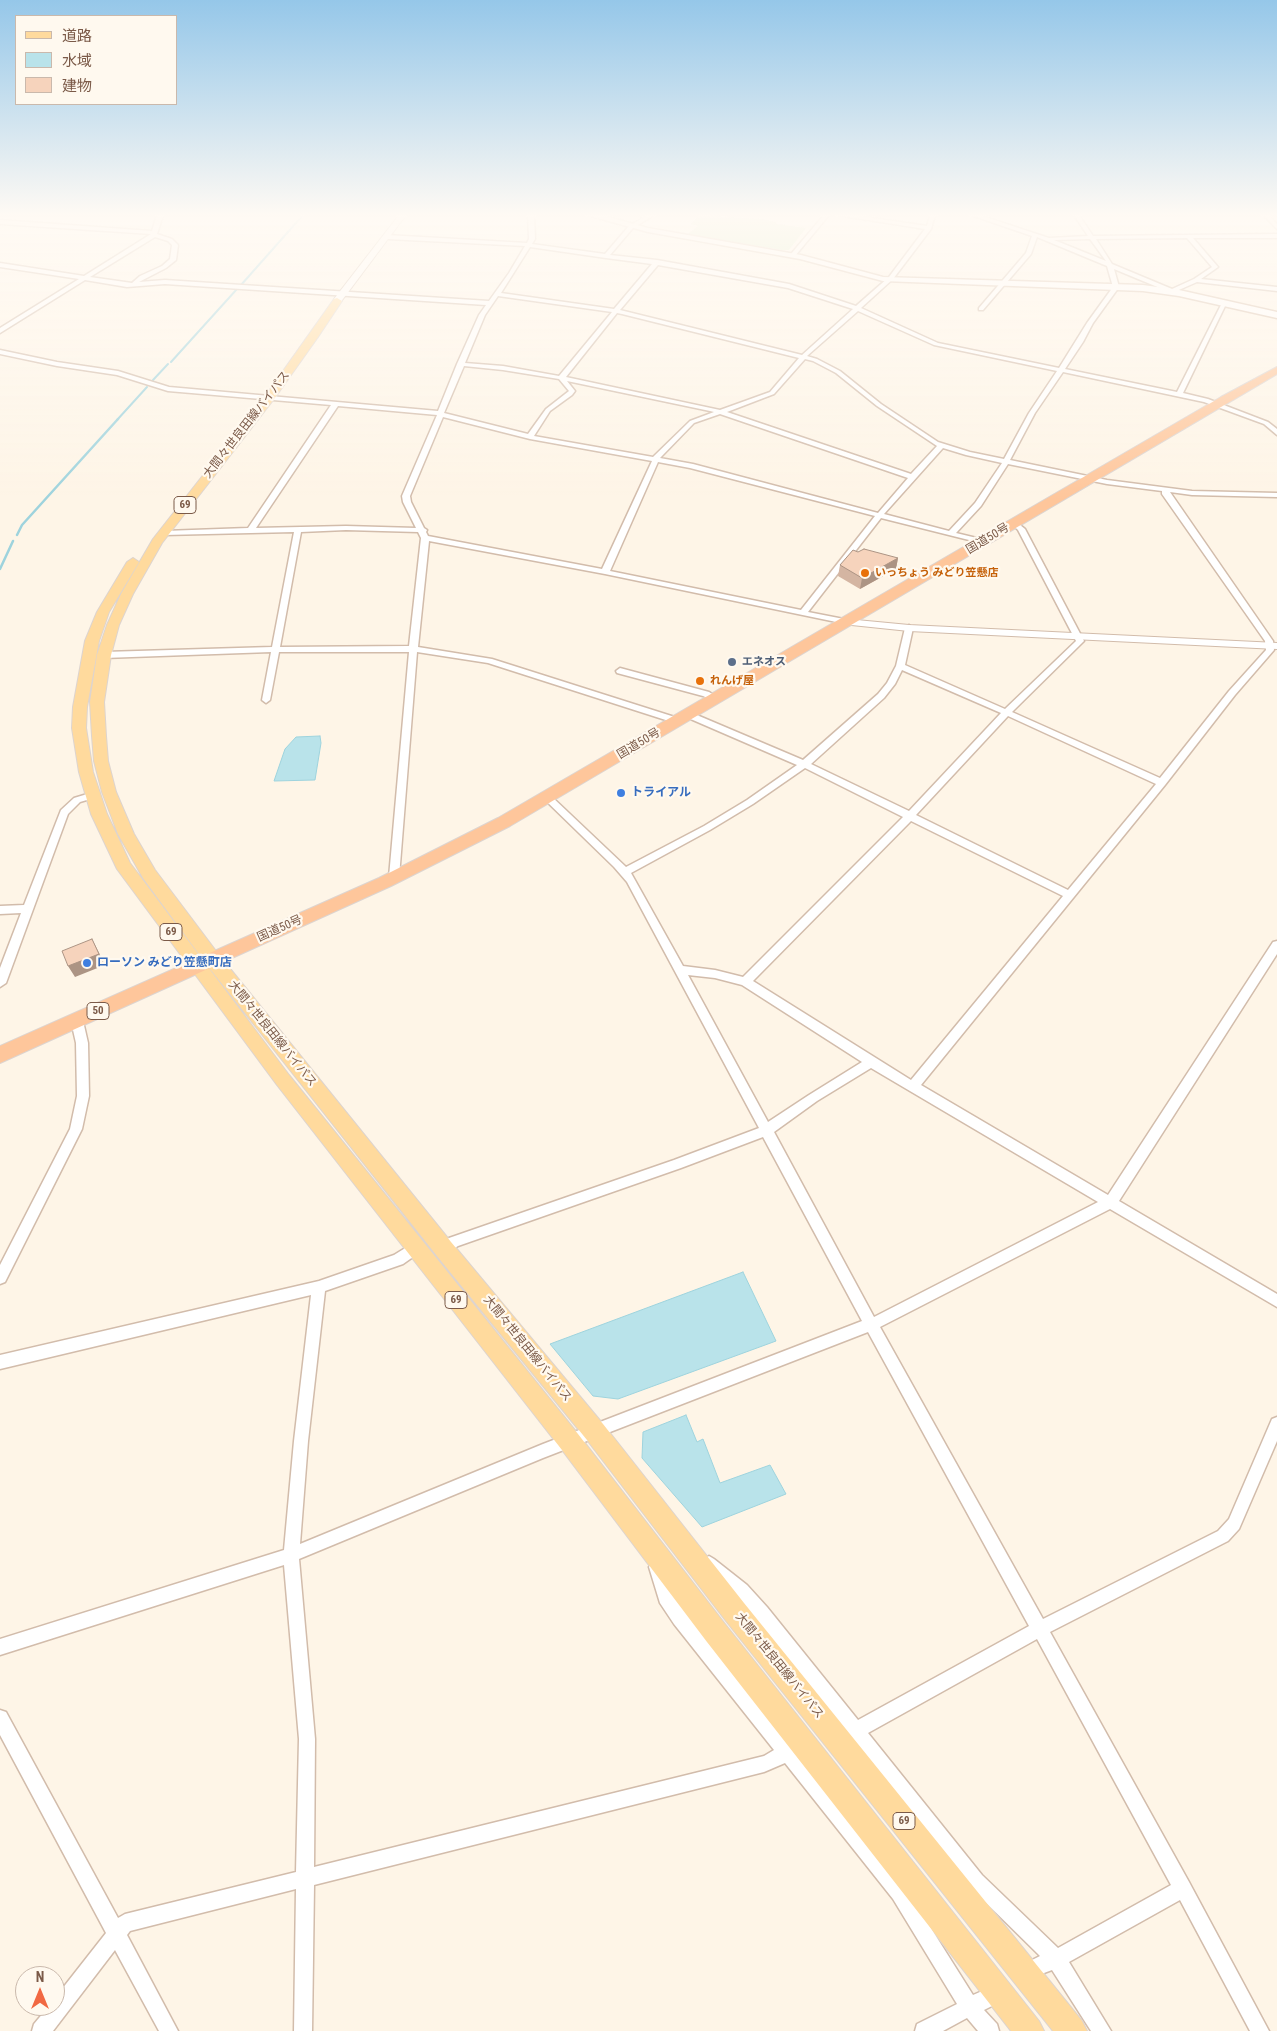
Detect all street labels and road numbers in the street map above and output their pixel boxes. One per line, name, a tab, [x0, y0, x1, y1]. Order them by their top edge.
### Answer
street label: 大間々世良田線バイパス	[201, 369, 293, 481]
road number: 69	[174, 496, 196, 514]
street label: 国道50号	[964, 521, 1012, 557]
street label: 国道50号	[615, 726, 663, 762]
street label: 国道50号	[255, 913, 305, 945]
road number: 69	[160, 924, 182, 940]
street label: 大間々世良田線バイパス	[225, 978, 319, 1090]
road number: 50	[87, 1002, 109, 1019]
road number: 69	[445, 1292, 467, 1308]
street label: 大間々世良田線バイパス	[480, 1293, 574, 1405]
street label: 大間々世良田線バイパス	[732, 1610, 826, 1722]
road number: 69	[893, 1812, 915, 1830]

